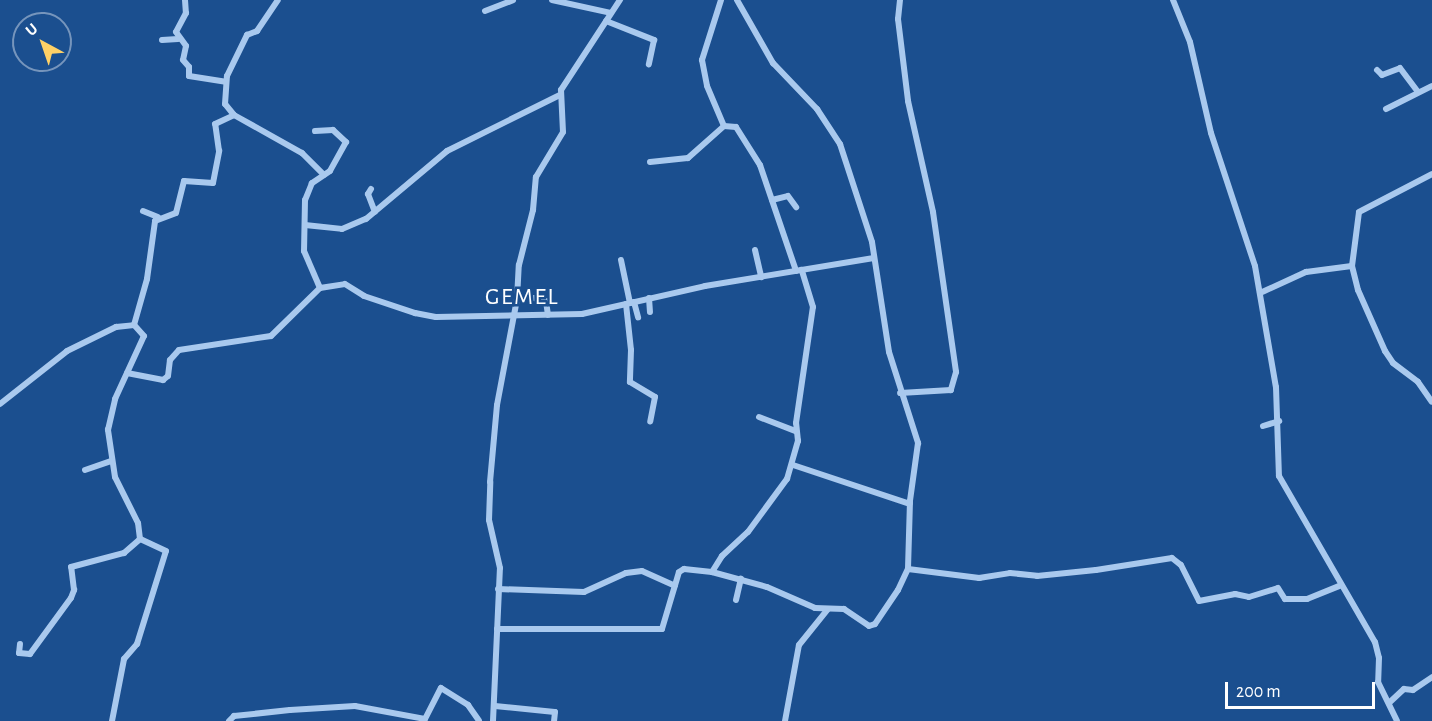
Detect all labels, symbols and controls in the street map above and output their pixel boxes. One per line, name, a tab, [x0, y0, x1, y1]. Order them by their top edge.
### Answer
north arrow	[12, 12, 72, 72]
text: U	[23, 20, 41, 39]
district label: GEMEL	[485, 284, 559, 312]
scale bar	[1228, 670, 1378, 708]
text: 200 m	[1236, 683, 1281, 701]

